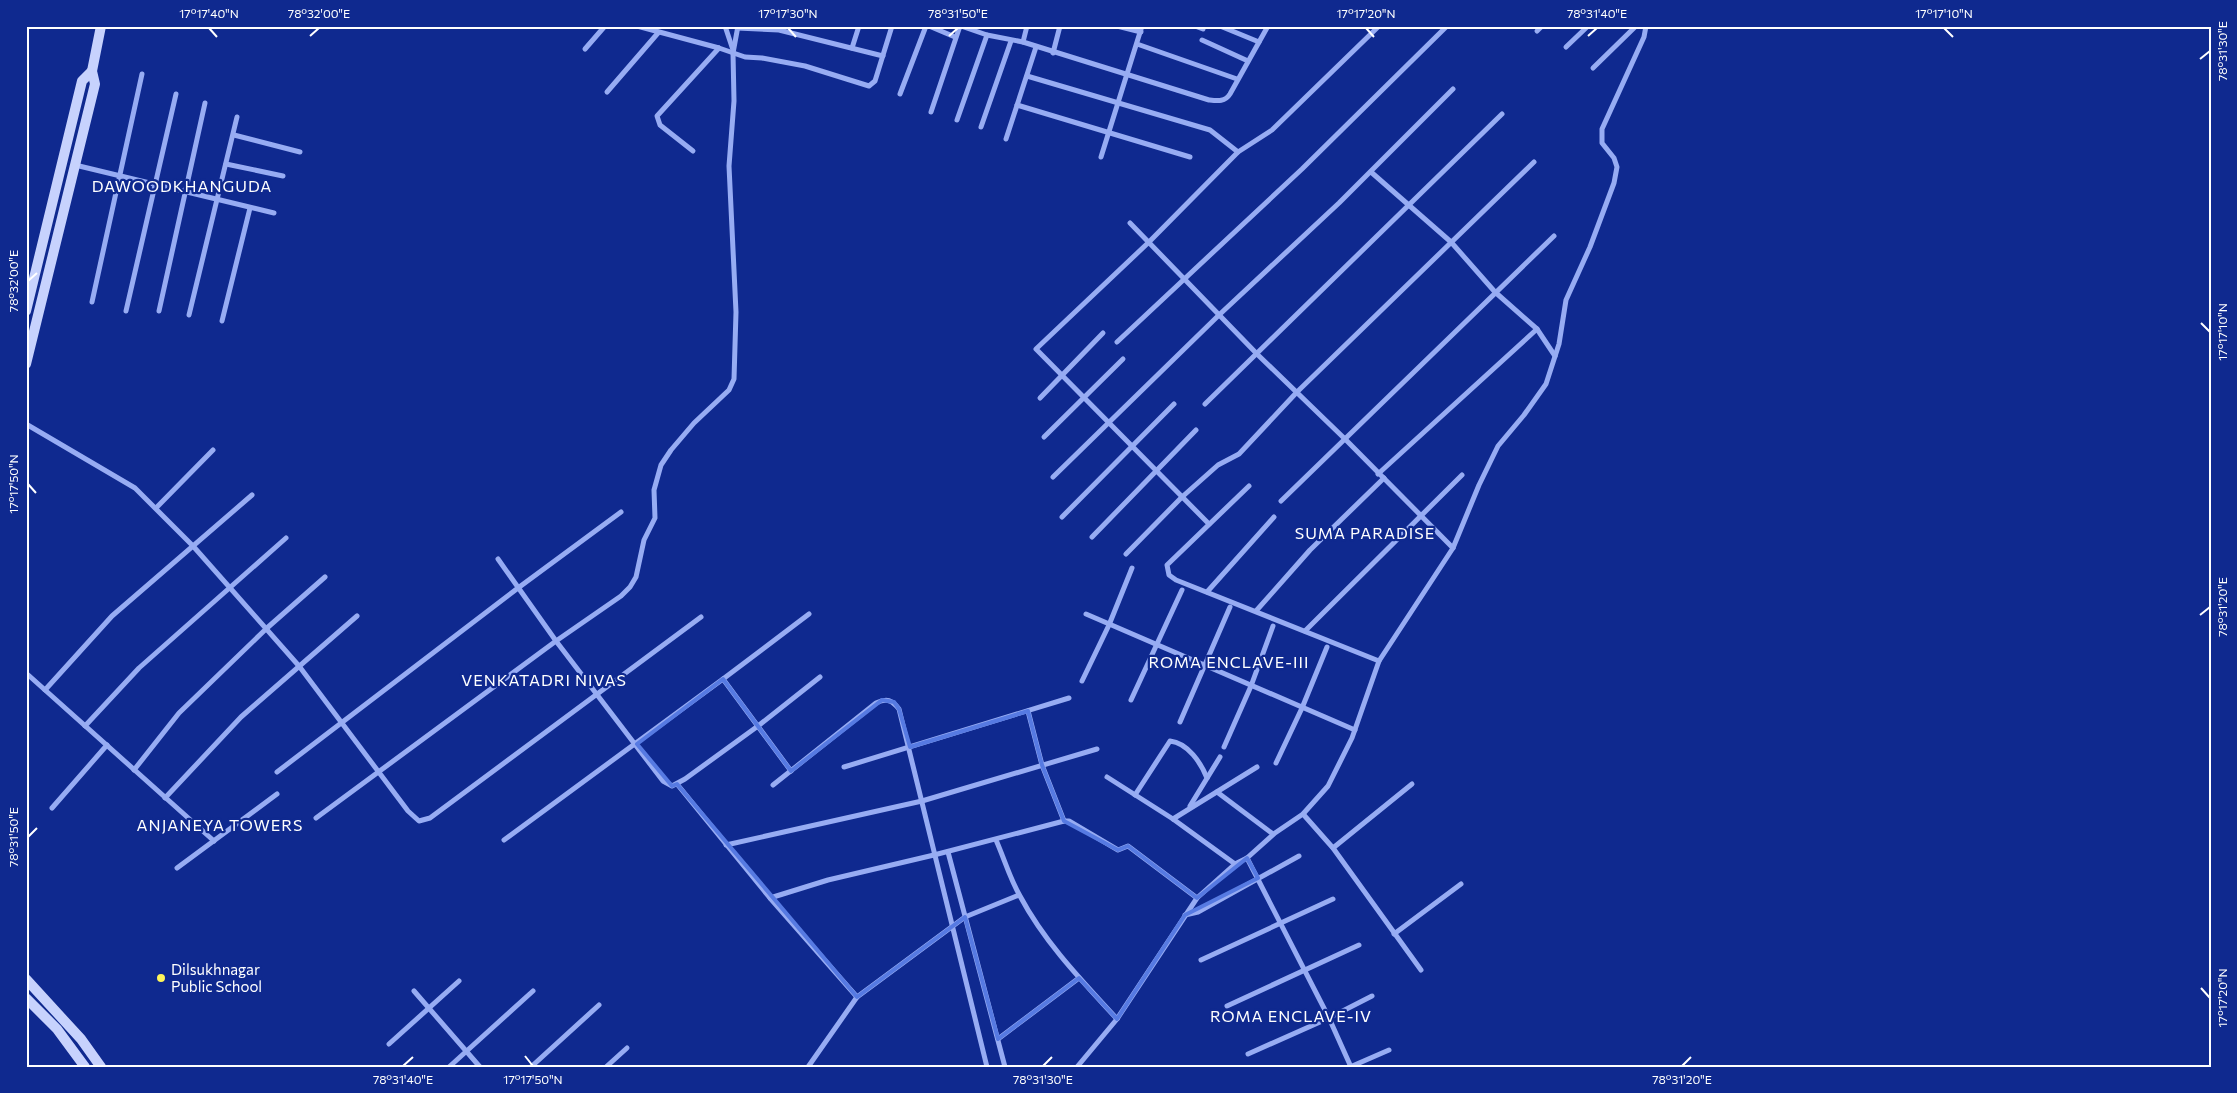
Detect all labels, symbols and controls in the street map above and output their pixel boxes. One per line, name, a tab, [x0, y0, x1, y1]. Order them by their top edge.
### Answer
text: 17°17'40"N	[179, 6, 239, 20]
text: 78°32'00"E	[288, 6, 350, 20]
text: 17°17'30"N	[758, 6, 818, 20]
text: 78°31'50"E	[928, 6, 988, 20]
text: 17°17'20"N	[1336, 6, 1396, 20]
text: 78°31'40"E	[1567, 6, 1627, 20]
text: 17°17'10"N	[1915, 6, 1973, 20]
text: 78°31'30"E	[2215, 21, 2229, 81]
district label: DAWOODKHANGUDA	[92, 176, 272, 195]
text: 78°32'00"E	[6, 250, 20, 312]
text: 17°17'10"N	[2215, 303, 2229, 361]
text: 17°17'50"N	[6, 454, 20, 514]
district label: SUMA PARADISE	[1295, 523, 1435, 542]
text: 78°31'20"E	[2215, 577, 2229, 637]
district label: ROMA ENCLAVE-III	[1149, 652, 1309, 671]
district label: VENKATADRI NIVAS	[461, 670, 627, 689]
text: 78°31'50"E	[6, 807, 20, 867]
district label: ANJANEYA TOWERS	[137, 815, 303, 834]
place label: Dilsukhnagar Public School	[171, 960, 262, 995]
text: 17°17'20"N	[2215, 968, 2229, 1028]
marker: Dilsukhnagar Public School	[155, 972, 167, 984]
district label: ROMA ENCLAVE-IV	[1210, 1006, 1372, 1025]
text: 78°31'40"E	[373, 1072, 433, 1086]
text: 17°17'50"N	[503, 1072, 563, 1086]
text: 78°31'30"E	[1013, 1072, 1073, 1086]
text: 78°31'20"E	[1652, 1072, 1712, 1086]

